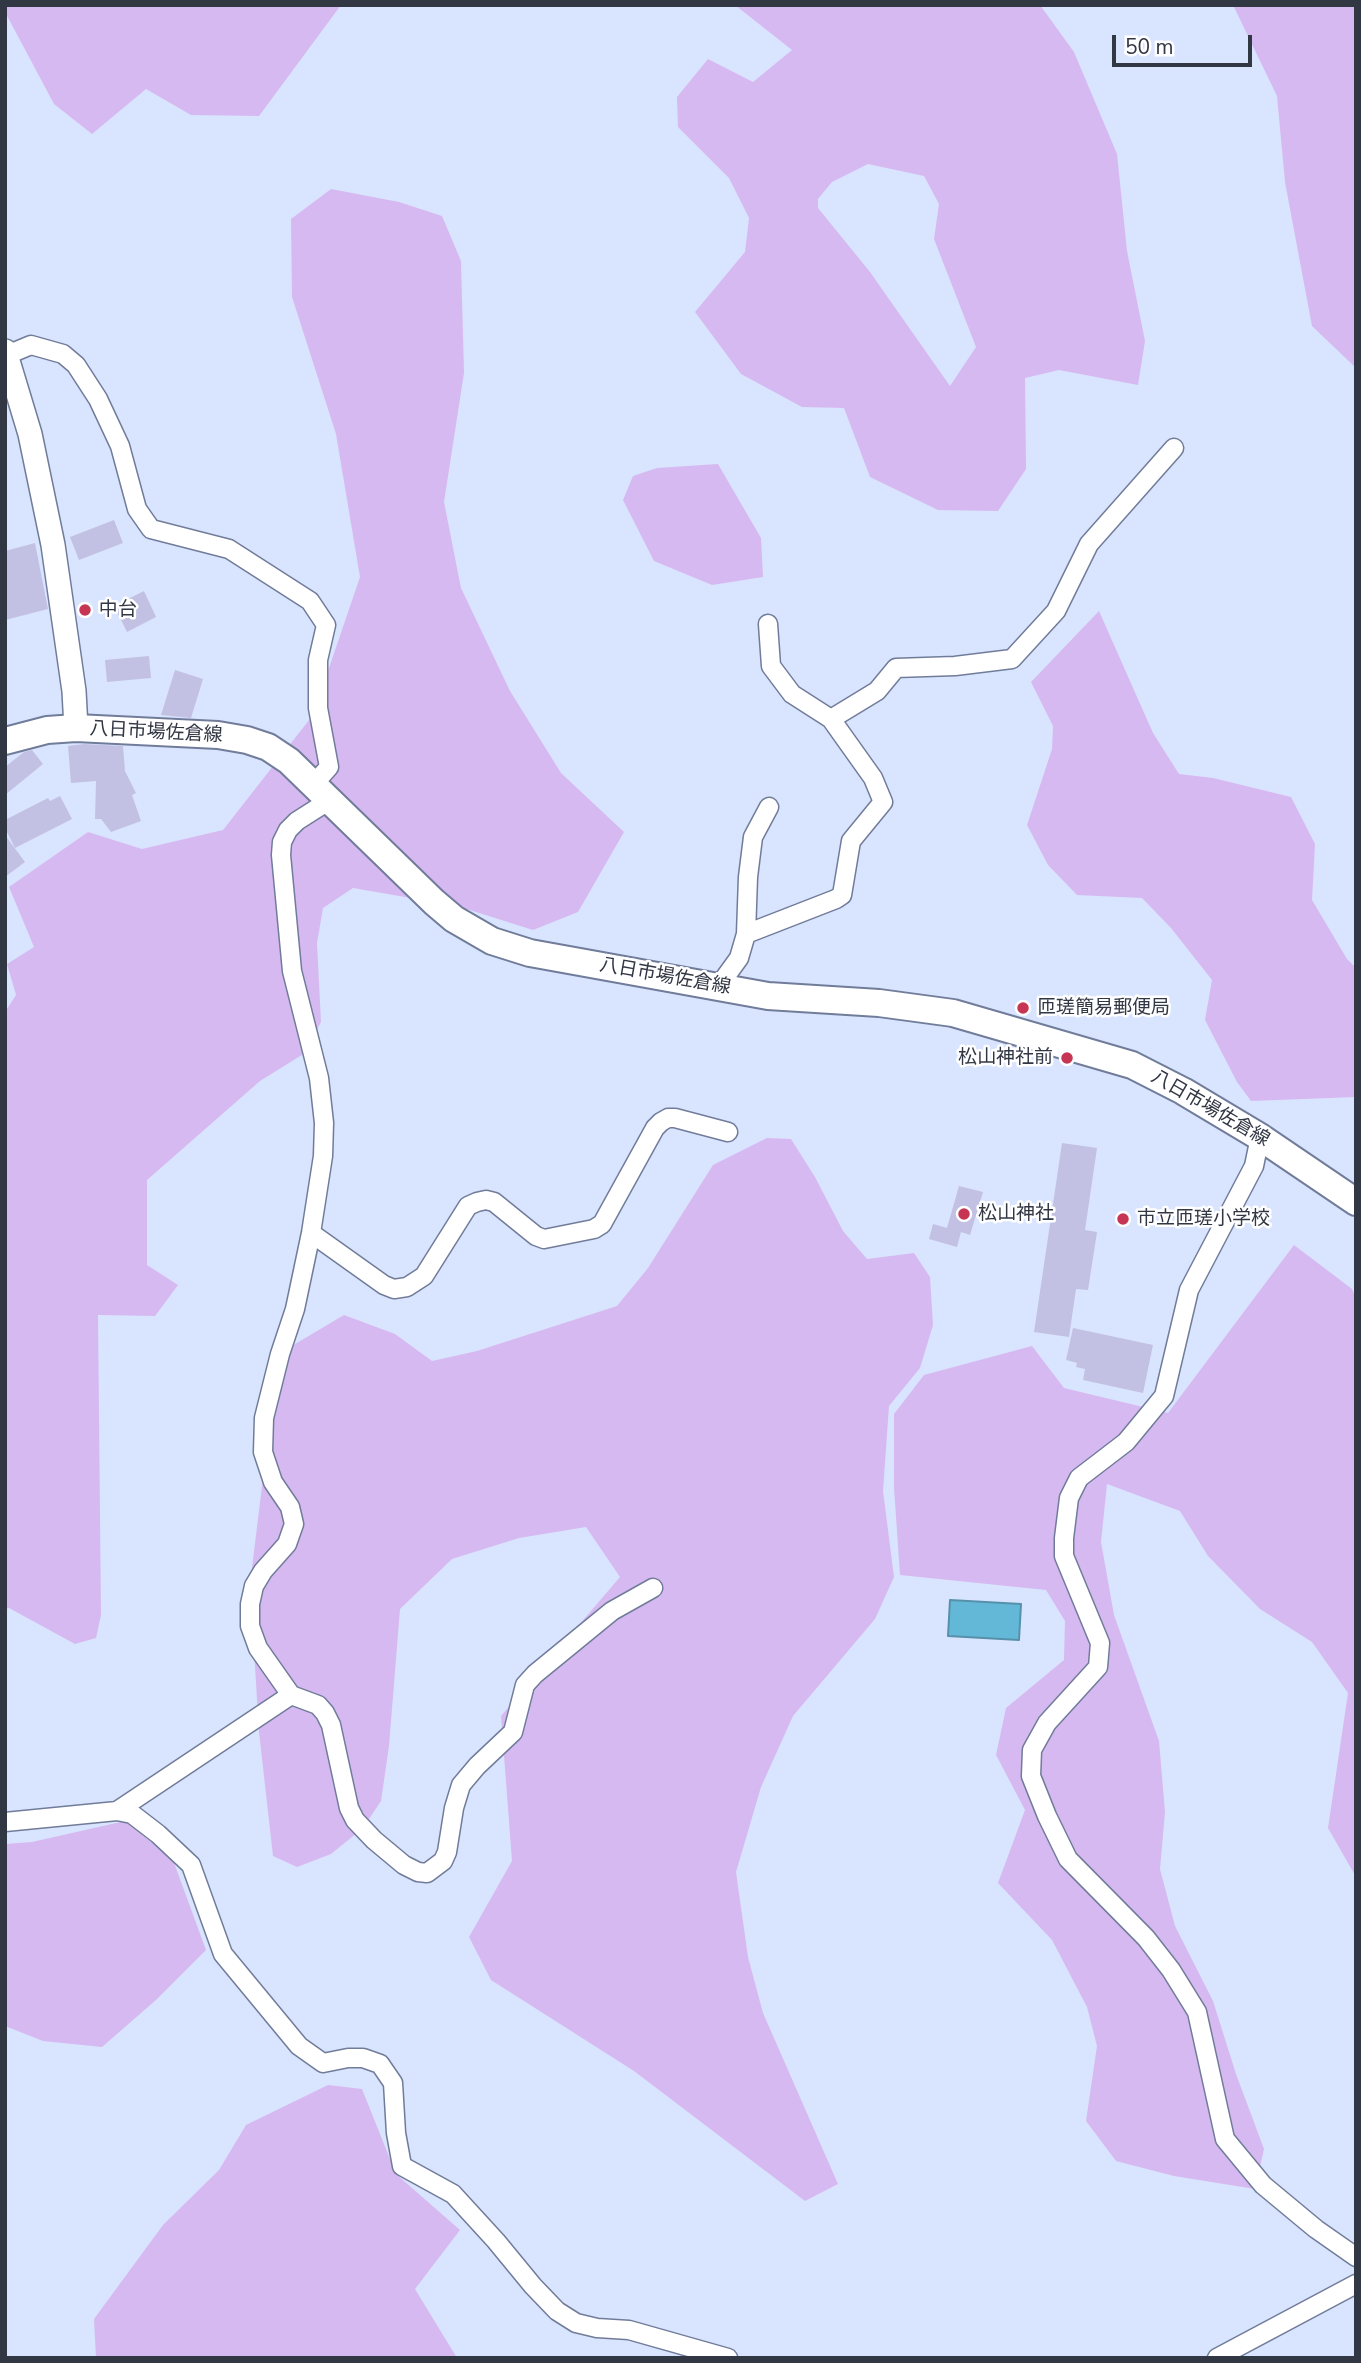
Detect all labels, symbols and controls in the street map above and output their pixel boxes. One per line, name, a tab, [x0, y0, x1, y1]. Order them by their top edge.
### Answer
scale bar	[1116, 21, 1256, 65]
text: 50 m	[1125, 33, 1174, 61]
place label: 中台	[99, 599, 137, 621]
marker: 中台	[77, 602, 93, 618]
street label: 八日市場佐倉線	[89, 718, 223, 748]
street label: 八日市場佐倉線	[598, 954, 732, 1000]
place label: 匝瑳簡易郵便局	[1037, 997, 1170, 1019]
marker: 匝瑳簡易郵便局	[1015, 1000, 1031, 1016]
place label: 松山神社前	[958, 1047, 1053, 1069]
marker: 松山神社前	[1059, 1050, 1075, 1066]
street label: 八日市場佐倉線	[1147, 1066, 1273, 1152]
place label: 松山神社	[978, 1203, 1054, 1225]
marker: 松山神社	[956, 1206, 972, 1222]
place label: 市立匝瑳小学校	[1137, 1208, 1270, 1230]
marker: 市立匝瑳小学校	[1115, 1211, 1131, 1227]

